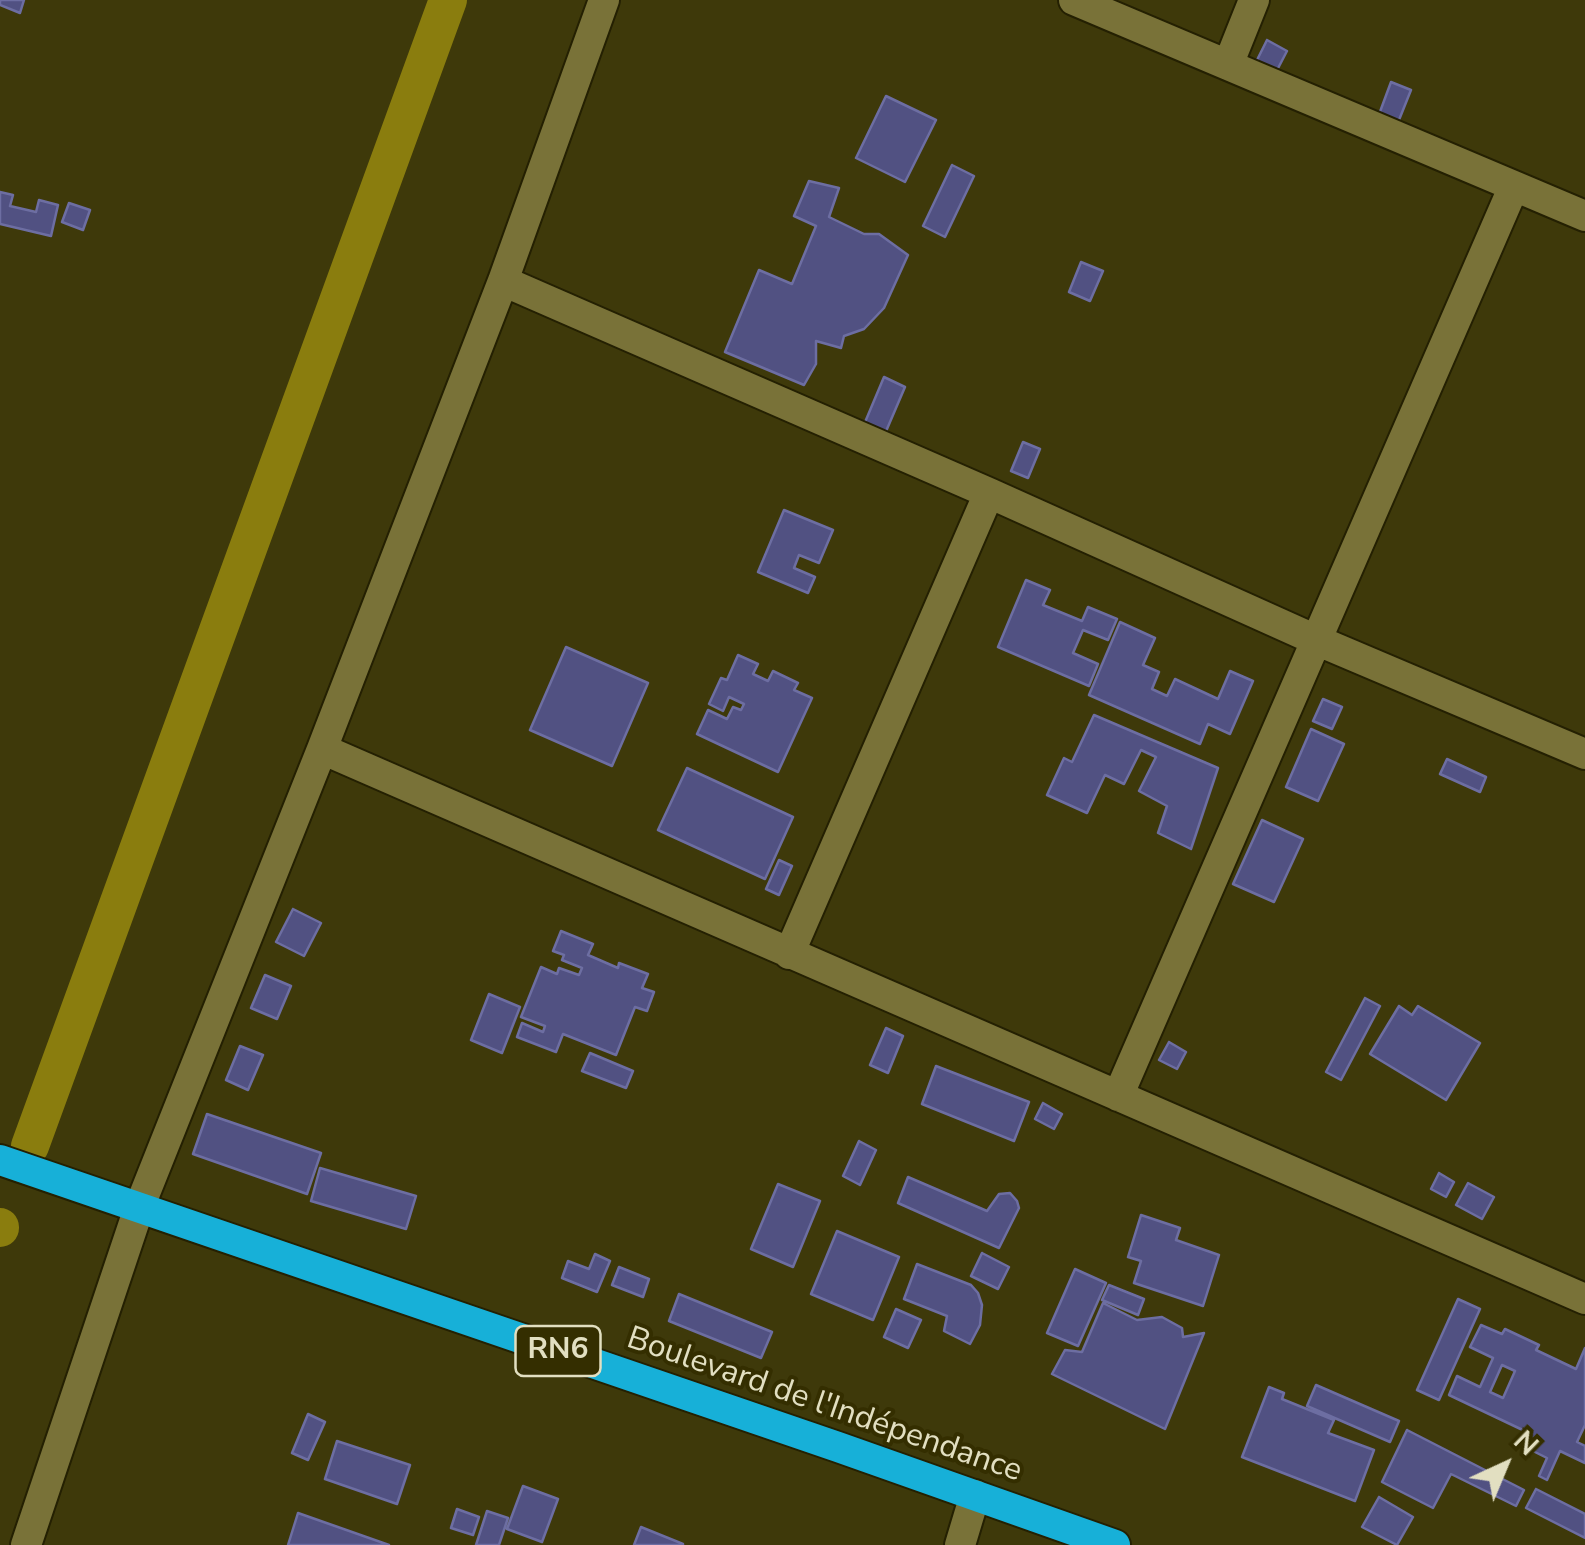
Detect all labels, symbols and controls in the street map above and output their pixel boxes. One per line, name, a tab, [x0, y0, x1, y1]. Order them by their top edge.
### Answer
street label: Boulevard de l'Indépendance	[621, 1320, 1027, 1492]
road number: RN6	[516, 1326, 600, 1376]
north arrow	[1455, 1415, 1555, 1515]
text: N	[1505, 1422, 1547, 1464]

